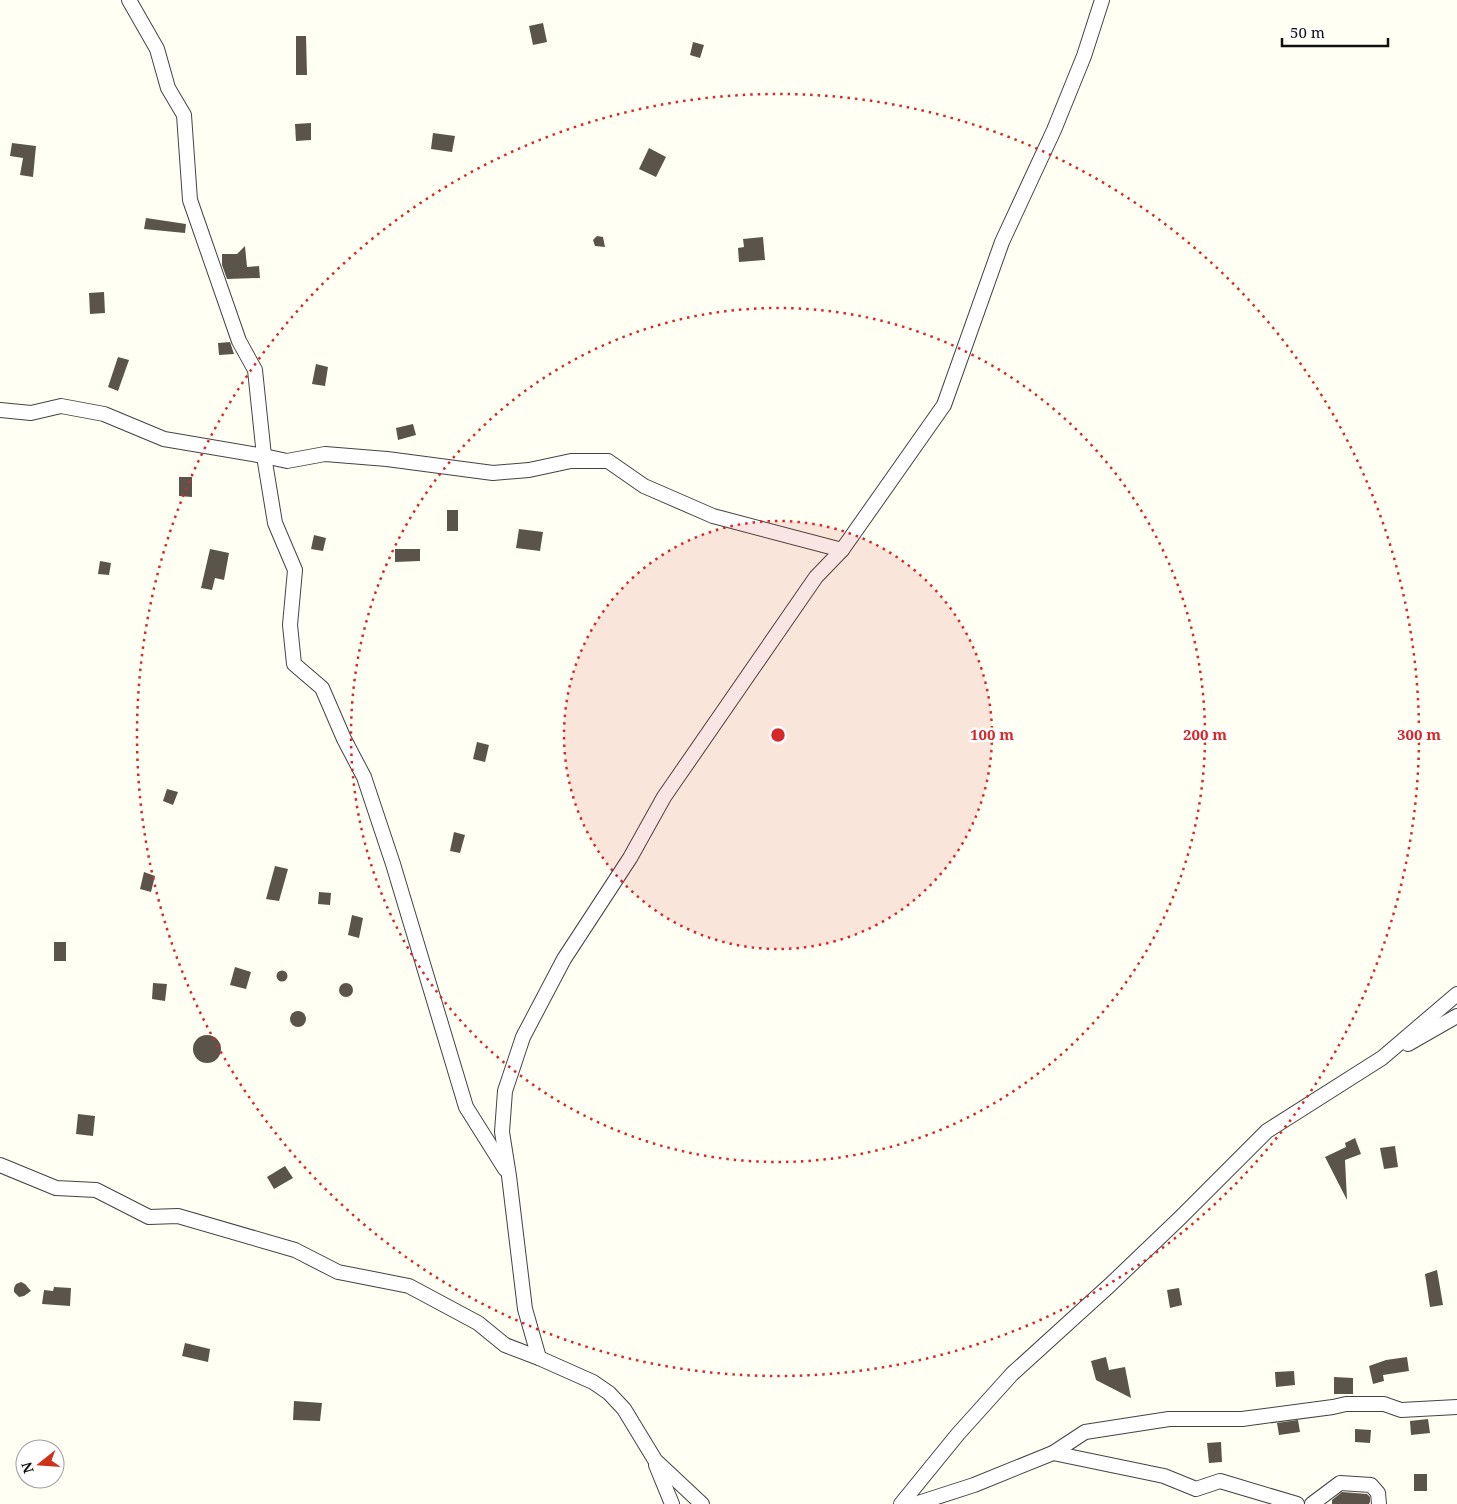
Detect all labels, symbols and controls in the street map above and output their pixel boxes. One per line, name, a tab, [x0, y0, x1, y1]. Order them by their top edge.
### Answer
scale bar	[1282, 15, 1388, 47]
text: 50 m	[1290, 22, 1325, 42]
text: 100 m	[970, 724, 1014, 744]
text: 200 m	[1183, 724, 1227, 744]
text: 300 m	[1397, 724, 1441, 744]
centre of rings	[769, 726, 787, 744]
north arrow	[15, 1439, 65, 1489]
text: N	[16, 1460, 38, 1476]

